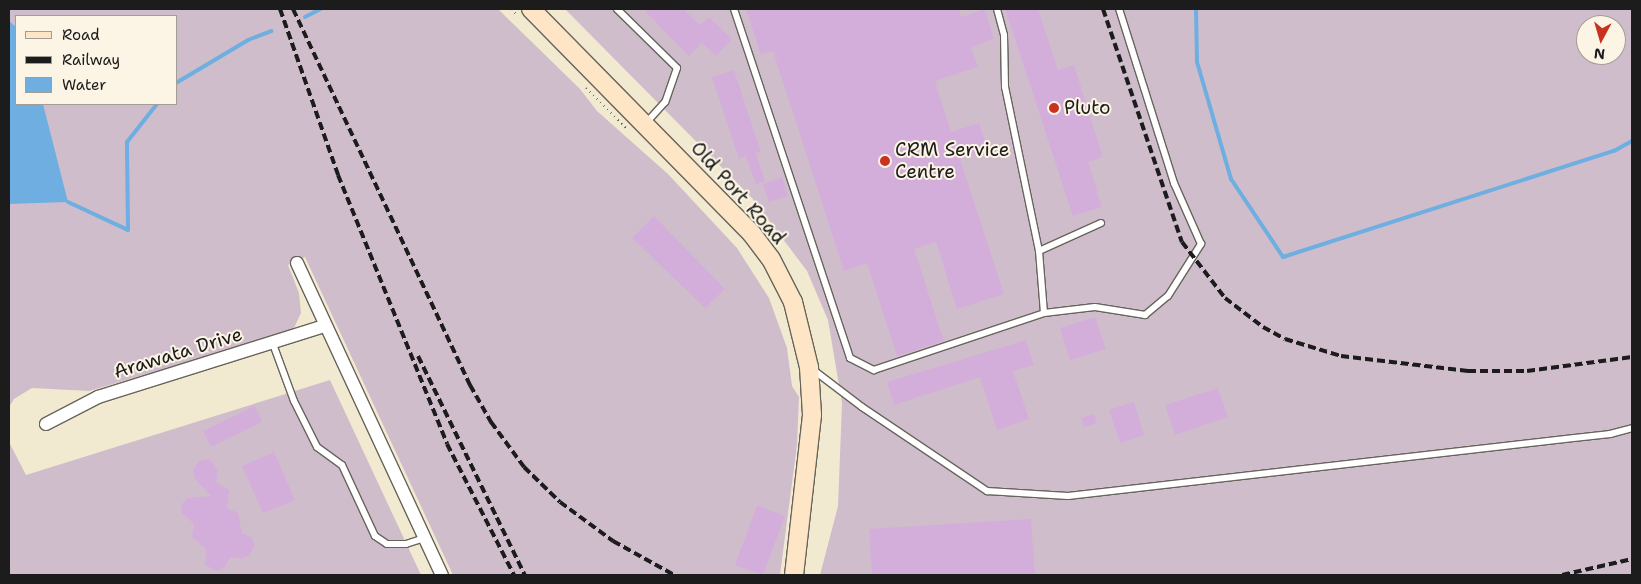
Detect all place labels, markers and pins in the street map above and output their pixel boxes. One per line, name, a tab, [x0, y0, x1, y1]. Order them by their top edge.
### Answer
place label: Pluto	[1064, 97, 1110, 119]
marker: Pluto	[1048, 102, 1060, 114]
place label: CRM Service Centre	[895, 139, 1010, 183]
marker: CRM Service Centre	[879, 155, 891, 167]

